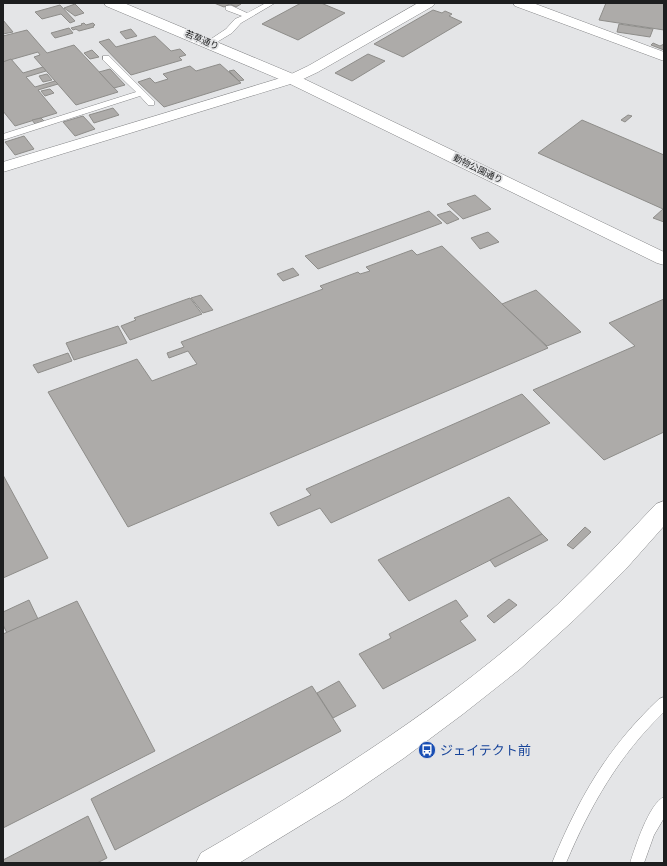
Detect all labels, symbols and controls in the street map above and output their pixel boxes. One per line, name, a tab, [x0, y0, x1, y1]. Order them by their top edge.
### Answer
street label: 若草通り	[183, 27, 221, 52]
street label: 動物公園通り	[452, 152, 505, 185]
bus stop icon: ジェイテクト前	[417, 740, 437, 760]
place label: ジェイテクト前	[440, 742, 531, 758]

